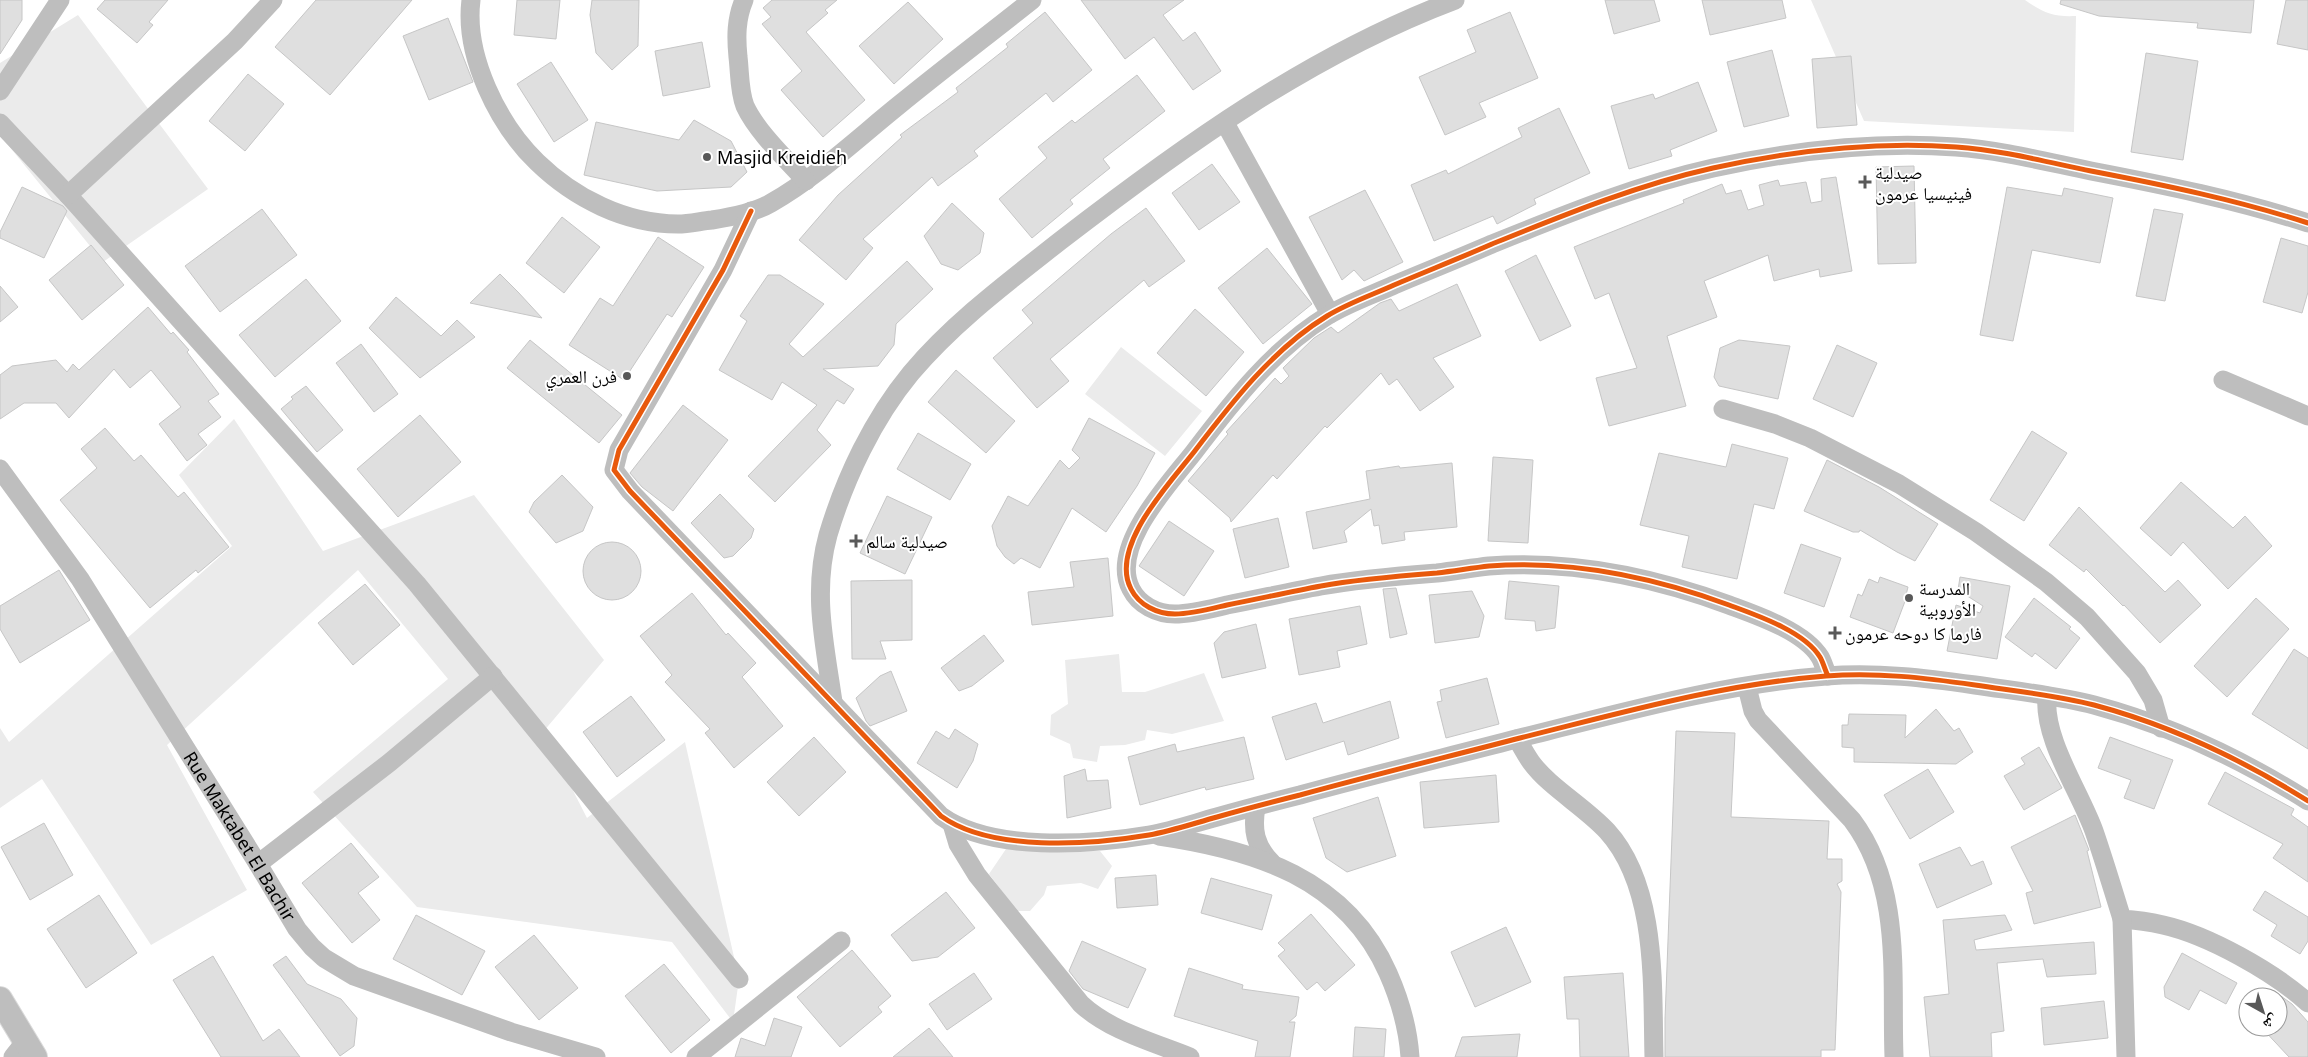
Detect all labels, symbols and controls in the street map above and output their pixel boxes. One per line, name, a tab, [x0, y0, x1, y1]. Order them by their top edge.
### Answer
place label: Masjid Kreidieh	[717, 145, 847, 169]
marker: Masjid Kreidieh	[701, 151, 713, 163]
place label: صيدلية فينيسيا عرمون	[1875, 160, 1972, 205]
marker: صيدلية فينيسيا عرمون	[1859, 176, 1871, 188]
place label: فرن العمري	[546, 364, 617, 392]
marker: فرن العمري	[621, 370, 633, 382]
place label: صيدلية سالم	[866, 529, 948, 554]
marker: صيدلية سالم	[850, 535, 862, 547]
place label: المدرسة الأوروبية	[1919, 576, 1976, 621]
marker: المدرسة الأوروبية	[1903, 592, 1915, 604]
place label: فارما كا دوحه عرمون	[1845, 621, 1982, 645]
marker: فارما كا دوحه عرمون	[1829, 627, 1841, 639]
street label: Rue Maktabet El Bachir	[179, 747, 302, 926]
north arrow	[2238, 987, 2288, 1037]
text: ش	[2260, 1010, 2283, 1035]

